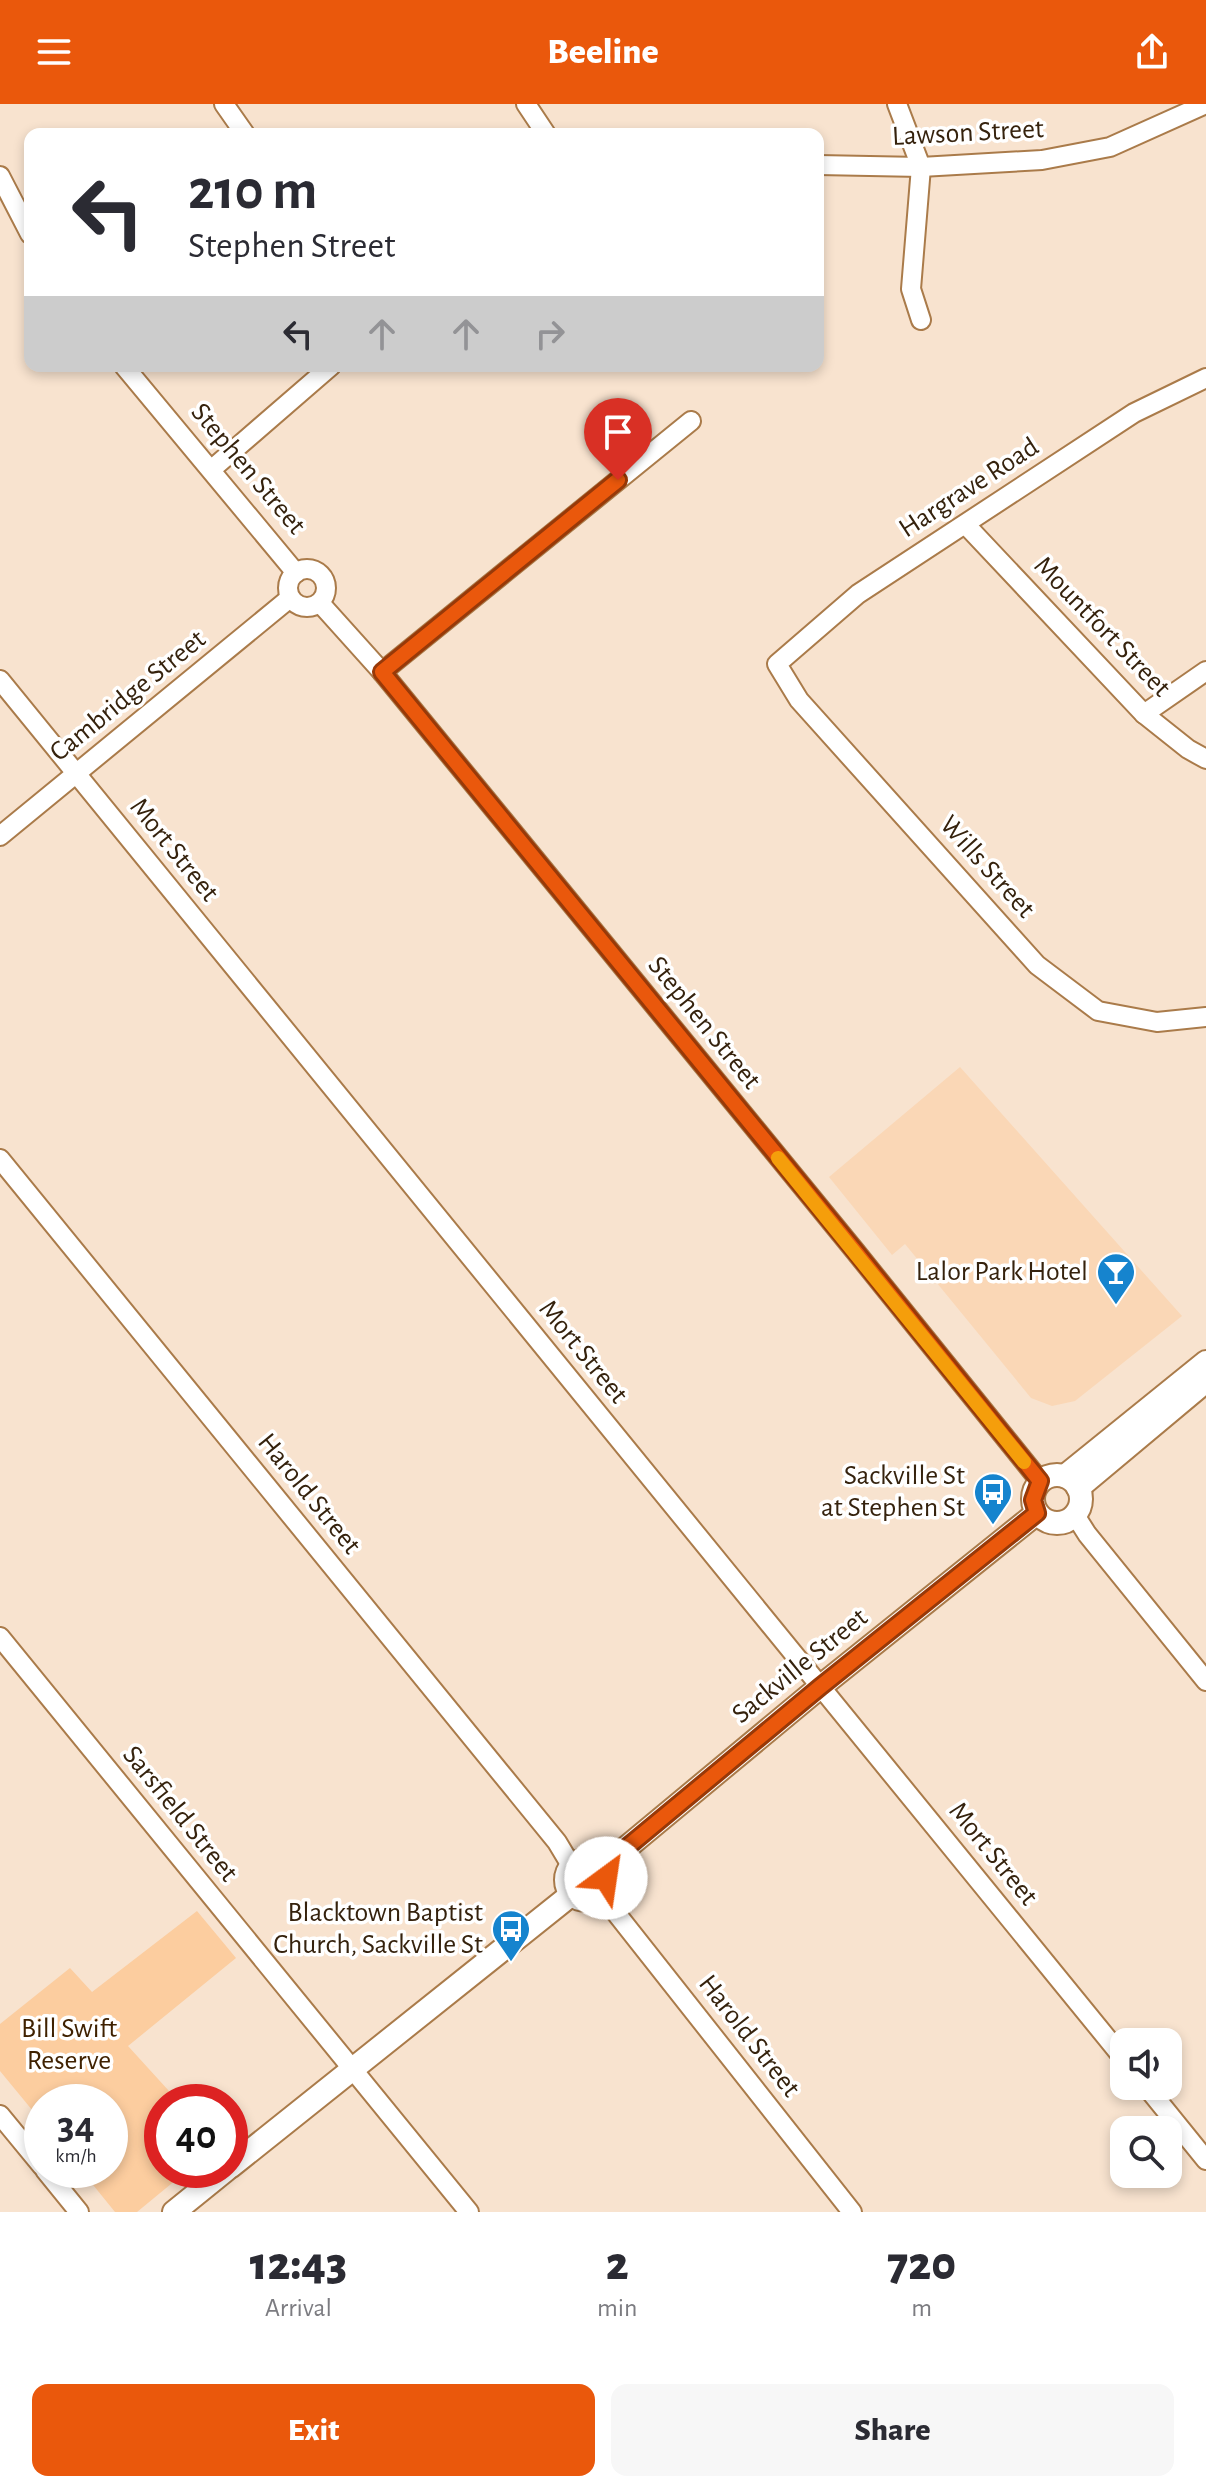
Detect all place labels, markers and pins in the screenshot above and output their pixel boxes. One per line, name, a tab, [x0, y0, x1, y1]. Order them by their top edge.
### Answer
pin	[584, 398, 652, 480]
bar icon: Lalor Park Hotel	[1095, 1251, 1137, 1306]
place label: Lalor Park Hotel	[916, 1258, 1088, 1286]
place label: Sackville St at Stephen St	[821, 1462, 965, 1522]
bus stop icon: Sackville St at Stephen St	[972, 1471, 1014, 1526]
place label: Blacktown Baptist Church, Sackville St	[273, 1899, 483, 1959]
bus stop icon: Blacktown Baptist Church, Sackville St	[490, 1908, 532, 1963]

